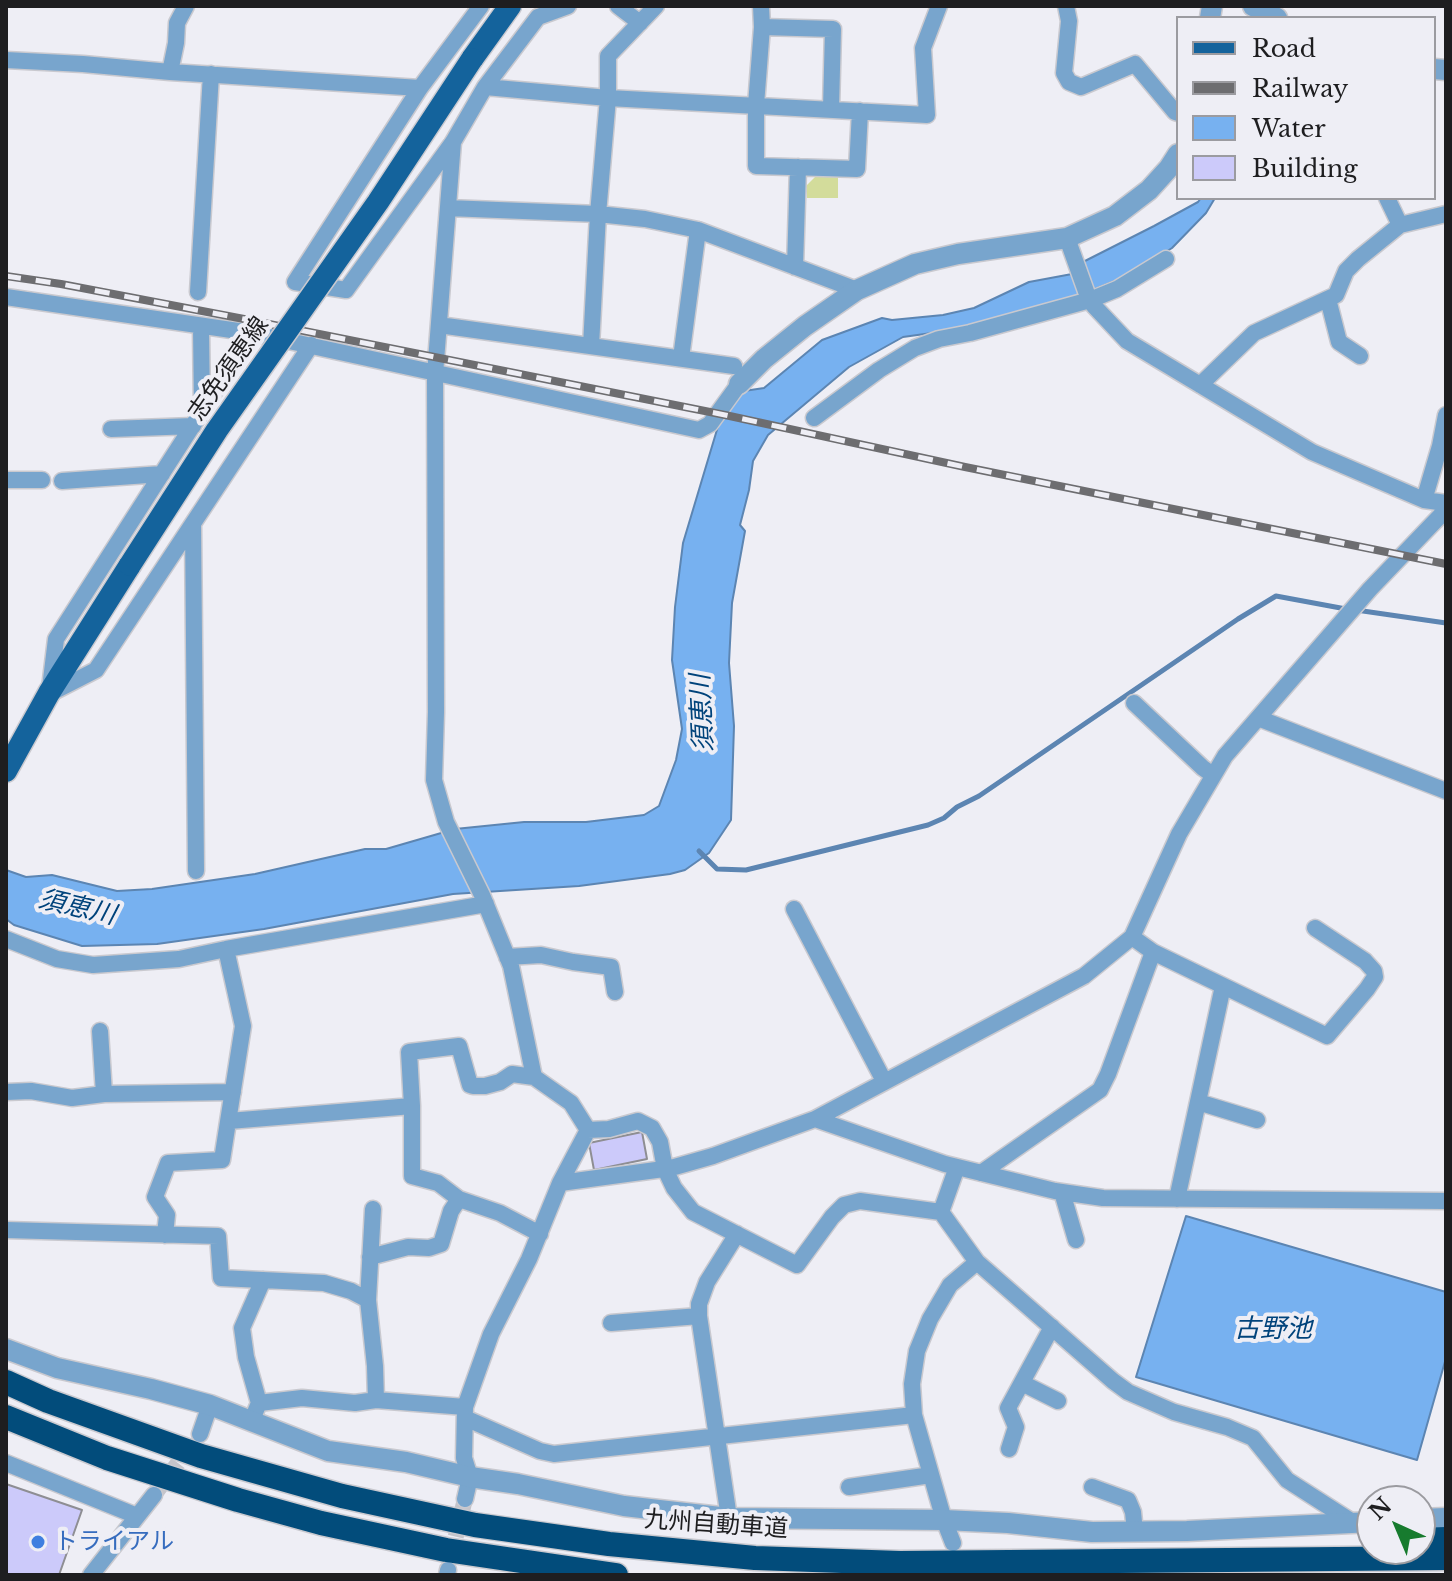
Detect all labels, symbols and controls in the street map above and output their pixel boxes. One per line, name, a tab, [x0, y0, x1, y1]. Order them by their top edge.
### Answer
legend	[1176, 16, 1436, 200]
text: Road	[1252, 34, 1316, 63]
text: Railway	[1252, 74, 1348, 103]
text: Water	[1252, 114, 1326, 143]
text: Building	[1252, 154, 1358, 183]
street label: 志免須恵線	[183, 312, 275, 426]
water label: 須恵川	[685, 673, 721, 753]
water label: 須恵川	[35, 884, 119, 932]
water label: 古野池	[1234, 1314, 1312, 1346]
north arrow	[1356, 1485, 1436, 1565]
text: N	[1364, 1492, 1397, 1526]
street label: 九州自動車道	[643, 1506, 789, 1544]
place label: トライアル	[54, 1528, 174, 1556]
marker: トライアル	[29, 1533, 47, 1551]

